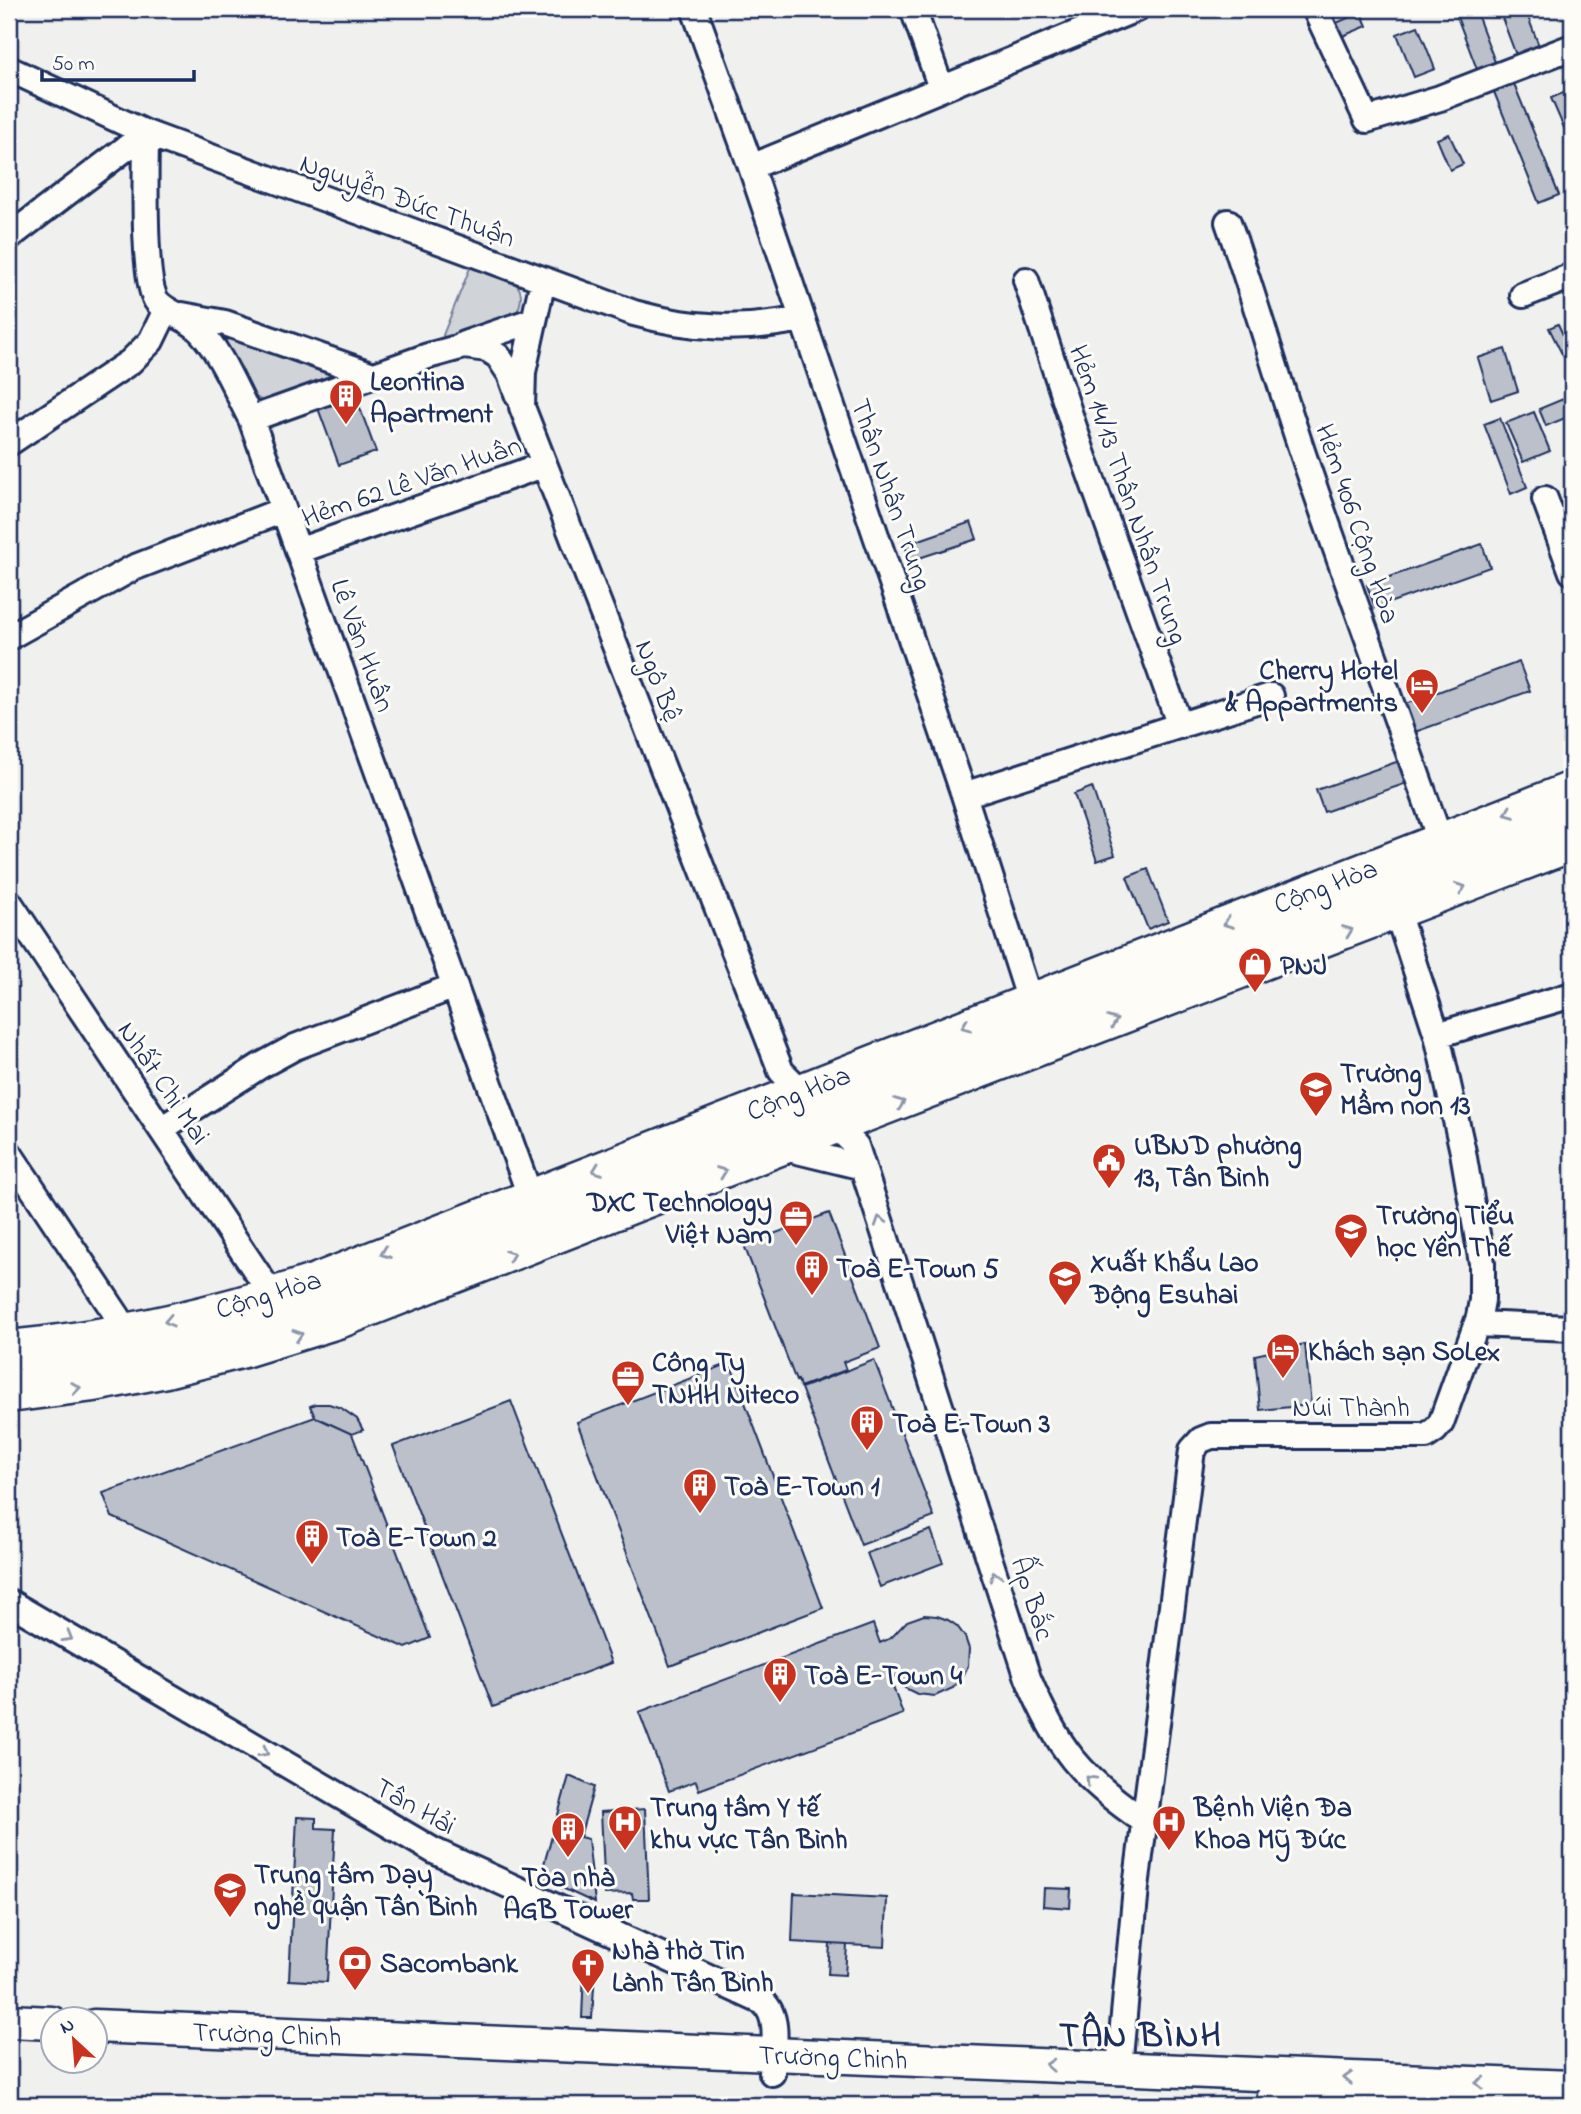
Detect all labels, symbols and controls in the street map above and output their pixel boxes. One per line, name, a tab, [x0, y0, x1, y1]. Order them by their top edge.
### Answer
scale bar	[42, 38, 194, 82]
text: 50 m	[52, 50, 95, 80]
street label: Nguyễn Đức Thuận	[293, 144, 520, 260]
street label: Hẻm 14/13 Thân Nhân Trung	[1056, 340, 1197, 651]
place label: Leontina Apartment	[370, 363, 494, 436]
building icon: Leontina Apartment	[327, 377, 365, 426]
street label: Thân Nhân Trung	[838, 394, 942, 597]
street label: Hẻm 406 Cộng Hòa	[1302, 419, 1409, 630]
street label: Hẻm 62 Lê Văn Huân	[297, 426, 528, 540]
street label: Lê Văn Huân	[318, 574, 404, 719]
street label: Ngô Bệ	[622, 635, 691, 730]
place label: Cherry Hotel & Appartments	[1225, 652, 1398, 725]
hotel icon: Cherry Hotel & Appartments	[1403, 666, 1441, 715]
one-way arrow	[1503, 805, 1515, 819]
street label: Cộng Hòa	[1268, 850, 1384, 927]
one-way arrow	[1454, 882, 1466, 896]
one-way arrow	[1223, 915, 1235, 929]
one-way arrow	[1341, 925, 1354, 939]
shop icon: PNJ	[1236, 945, 1274, 994]
place label: PNJ	[1280, 947, 1327, 988]
street label: Nhất Chi Mai	[106, 1014, 219, 1154]
one-way arrow	[1106, 1015, 1118, 1029]
one-way arrow	[961, 1017, 973, 1031]
place label: Trường Mầm non 13	[1340, 1055, 1470, 1128]
street label: Cộng Hòa	[741, 1057, 857, 1134]
school or university icon: Trường Mầm non 13	[1297, 1069, 1335, 1118]
one-way arrow	[894, 1097, 906, 1111]
place label: UBND phường 13, Tân Bình	[1134, 1127, 1302, 1200]
public building icon: UBND phường 13, Tân Bình	[1090, 1141, 1128, 1190]
one-way arrow	[592, 1162, 604, 1176]
one-way arrow	[716, 1167, 728, 1181]
place label: DXC Technology Việt Nam	[585, 1184, 772, 1257]
place label: Trường Tiểu học Yên Thế	[1376, 1197, 1514, 1270]
office icon: DXC Technology Việt Nam	[777, 1198, 815, 1247]
school or university icon: Trường Tiểu học Yên Thế	[1332, 1211, 1370, 1260]
one-way arrow	[874, 1215, 888, 1227]
place label: Xuất Khẩu Lao Động Esuhai	[1088, 1244, 1259, 1318]
one-way arrow	[380, 1245, 392, 1259]
building icon: Toà E-Town 5	[793, 1248, 831, 1297]
one-way arrow	[504, 1249, 516, 1263]
place label: Toà E-Town 5	[836, 1250, 999, 1291]
school or university icon: Xuất Khẩu Lao Động Esuhai	[1046, 1258, 1084, 1307]
street label: Cộng Hòa	[211, 1261, 327, 1332]
one-way arrow	[163, 1313, 175, 1328]
one-way arrow	[291, 1329, 303, 1343]
hotel icon: Khách sạn SoLex	[1264, 1331, 1302, 1380]
place label: Khách sạn SoLex	[1308, 1333, 1500, 1374]
place label: Công Ty TNHH Niteco	[652, 1344, 799, 1417]
office icon: Công Ty TNHH Niteco	[609, 1358, 647, 1407]
one-way arrow	[71, 1380, 82, 1395]
street label: Núi Thành	[1292, 1389, 1410, 1430]
building icon: Toà E-Town 3	[848, 1403, 886, 1452]
place label: Toà E-Town 3	[892, 1405, 1050, 1446]
building icon: Toà E-Town 1	[681, 1466, 719, 1515]
place label: Toà E-Town 1	[724, 1468, 880, 1509]
building icon: Toà E-Town 2	[293, 1517, 331, 1566]
place label: Toà E-Town 2	[336, 1519, 497, 1560]
street label: Ấp Bắc	[998, 1551, 1066, 1647]
one-way arrow	[989, 1570, 1004, 1582]
one-way arrow	[60, 1629, 73, 1642]
building icon: Toà E-Town 4	[761, 1655, 799, 1704]
place label: Toà E-Town 4	[804, 1657, 963, 1698]
one-way arrow	[256, 1744, 269, 1757]
street label: Tân Hải	[366, 1769, 462, 1847]
one-way arrow	[1086, 1775, 1099, 1788]
place label: Trung tâm Y tế khu vực Tân Bình	[650, 1789, 848, 1862]
place label: Bệnh Viện Đa Khoa Mỹ Đức	[1192, 1789, 1352, 1862]
hospital icon: Trung tâm Y tế khu vực Tân Bình	[606, 1803, 644, 1852]
hospital icon: Bệnh Viện Đa Khoa Mỹ Đức	[1150, 1803, 1188, 1852]
building icon: Tòa nhà AGB Tower	[549, 1810, 587, 1859]
place label: Trung tâm Dạy nghề quận Tân Bình	[254, 1856, 478, 1930]
place label: Tòa nhà AGB Tower	[503, 1859, 634, 1932]
school or university icon: Trung tâm Dạy nghề quận Tân Bình	[211, 1870, 249, 1919]
place label: Nhà thờ Tin Lành Tân Bình	[612, 1932, 774, 2005]
bank icon: Sacombank	[336, 1943, 374, 1992]
place label: Sacombank	[380, 1945, 519, 1986]
church icon: Nhà thờ Tin Lành Tân Bình	[569, 1946, 607, 1995]
north arrow	[38, 2006, 108, 2076]
district label: TÂN BÌNH	[1059, 2011, 1223, 2063]
text: N	[56, 2012, 79, 2042]
street label: Trường Chinh	[191, 2013, 342, 2060]
street label: Trường Chinh	[757, 2036, 908, 2083]
one-way arrow	[1045, 2058, 1056, 2073]
one-way arrow	[1342, 2070, 1353, 2085]
one-way arrow	[1474, 2075, 1485, 2090]

